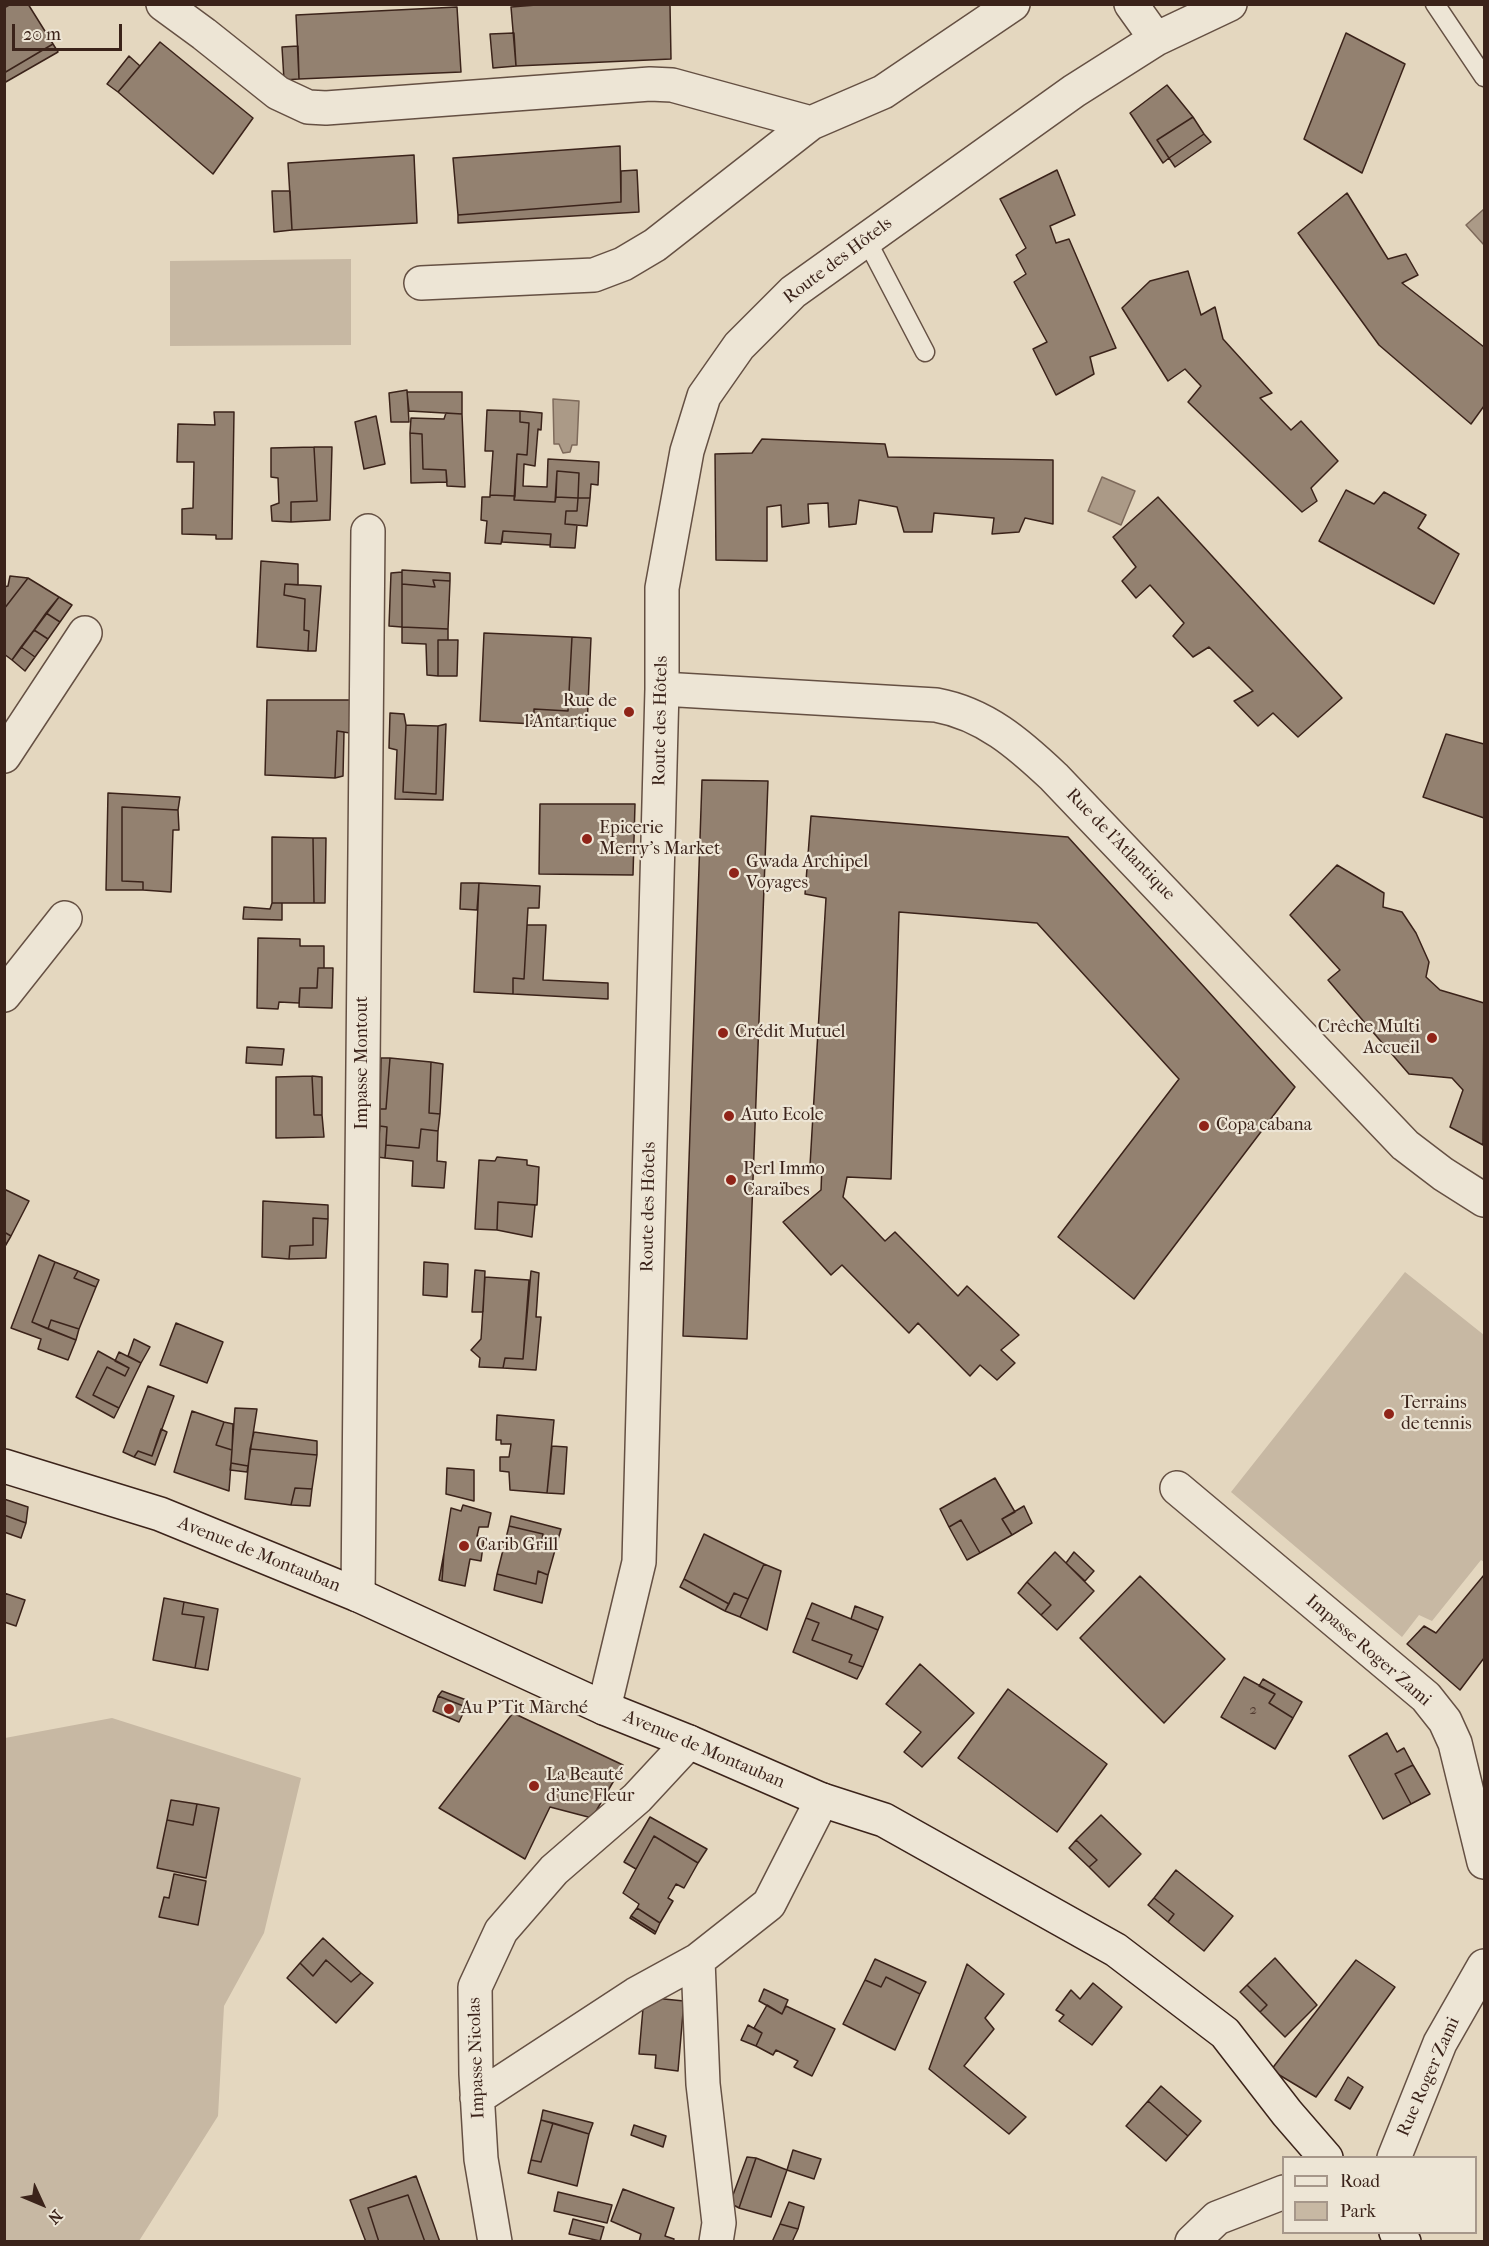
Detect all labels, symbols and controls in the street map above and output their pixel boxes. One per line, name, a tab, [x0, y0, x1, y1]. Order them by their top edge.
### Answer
scale bar	[15, 12, 124, 50]
text: 20 m	[23, 24, 61, 45]
street label: Route des Hôtels	[779, 213, 897, 309]
street label: Route des Hôtels	[649, 656, 673, 786]
place label: Rue de l'Antartique	[525, 691, 617, 734]
marker: Rue de l'Antartique	[622, 705, 636, 719]
street label: Rue de l'Atlantique	[1061, 784, 1179, 906]
place label: Epicerie Merry's Market	[599, 818, 720, 860]
marker: Epicerie Merry's Market	[580, 832, 594, 846]
place label: Gwada Archipel Voyages	[746, 852, 868, 894]
marker: Gwada Archipel Voyages	[727, 866, 741, 880]
street label: Impasse Montout	[352, 996, 374, 1130]
place label: Crêche Multi Accueil	[1318, 1017, 1420, 1060]
place label: Crédit Mutuel	[735, 1022, 846, 1044]
marker: Crédit Mutuel	[716, 1026, 730, 1040]
marker: Crêche Multi Accueil	[1425, 1031, 1439, 1045]
place label: Auto Ecole	[741, 1105, 824, 1127]
marker: Auto Ecole	[722, 1109, 736, 1123]
place label: Copa cabana	[1216, 1115, 1312, 1137]
marker: Copa cabana	[1197, 1119, 1211, 1133]
street label: Route des Hôtels	[637, 1142, 661, 1272]
place label: Perl Immo Caraïbes	[743, 1159, 825, 1202]
marker: Perl Immo Caraïbes	[724, 1173, 738, 1187]
place label: Terrains de tennis	[1401, 1393, 1472, 1436]
marker: Terrains de tennis	[1382, 1407, 1396, 1421]
street label: Avenue de Montauban	[175, 1513, 343, 1597]
place label: Carib Grill	[476, 1535, 558, 1557]
marker: Carib Grill	[457, 1539, 471, 1553]
street label: Impasse Roger Zami	[1301, 1591, 1435, 1711]
place label: Au P'Tit Marché	[461, 1698, 588, 1720]
house number: 2	[1249, 1701, 1257, 1719]
marker: Au P'Tit Marché	[442, 1702, 456, 1716]
street label: Avenue de Montauban	[620, 1706, 788, 1794]
place label: La Beauté d'une Fleur	[546, 1765, 634, 1808]
marker: La Beauté d'une Fleur	[527, 1779, 541, 1793]
street label: Impasse Nicolas	[464, 1997, 490, 2119]
street label: Rue Roger Zami	[1393, 2014, 1465, 2140]
legend	[1282, 2156, 1477, 2234]
text: Road	[1340, 2171, 1380, 2192]
north arrow	[12, 2174, 72, 2234]
text: Park	[1340, 2201, 1376, 2222]
text: N	[44, 2206, 66, 2228]

